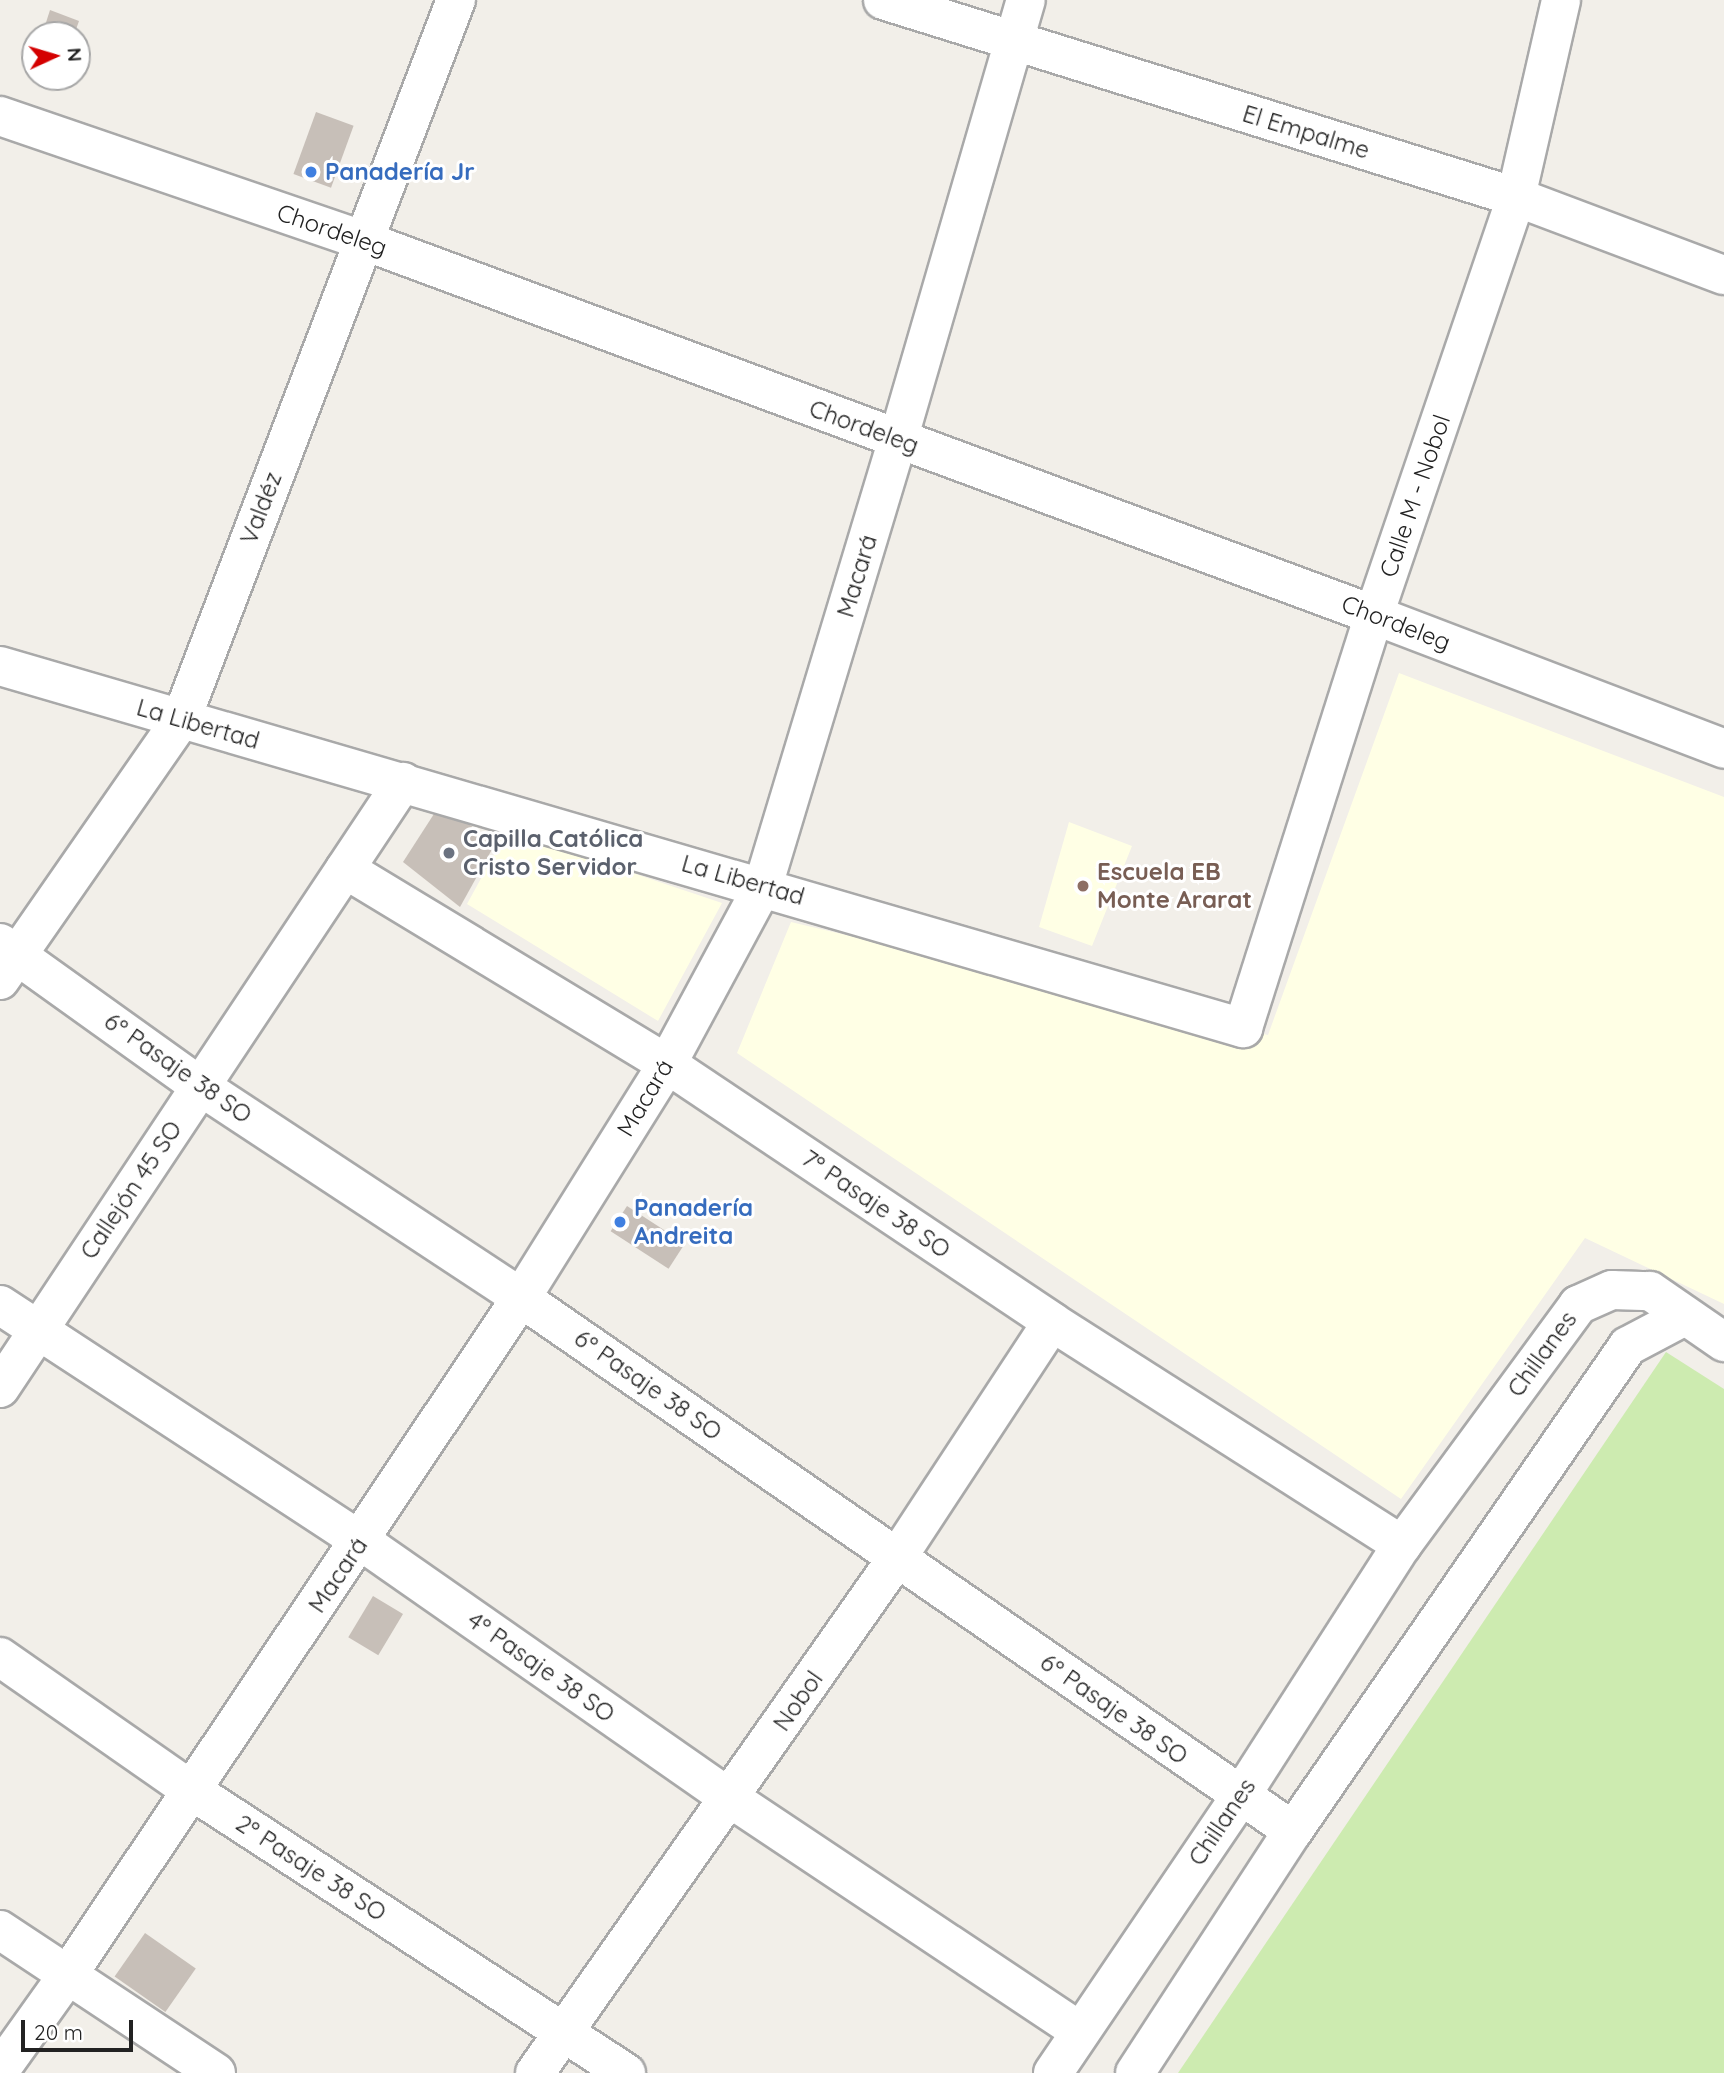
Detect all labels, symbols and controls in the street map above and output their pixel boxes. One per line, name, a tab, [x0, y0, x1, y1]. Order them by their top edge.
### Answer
north arrow	[21, 21, 91, 91]
text: N	[62, 47, 87, 62]
street label: El Empalme	[1239, 99, 1373, 165]
place label: Panadería Jr	[325, 158, 475, 186]
marker: Panadería Jr	[303, 164, 319, 180]
street label: Chordeleg	[273, 198, 391, 262]
street label: Chordeleg	[805, 394, 923, 460]
street label: Calle M - Nobol	[1374, 411, 1456, 581]
street label: Valdéz	[234, 468, 288, 548]
street label: Macará	[831, 531, 883, 621]
street label: Chordeleg	[1337, 589, 1455, 657]
street label: La Libertad	[133, 693, 263, 755]
place label: Capilla Católica Cristo Servidor	[463, 825, 643, 881]
marker: Capilla Católica Cristo Servidor	[441, 845, 457, 861]
street label: La Libertad	[678, 849, 808, 911]
place label: Escuela EB Monte Ararat	[1097, 858, 1252, 914]
marker: Escuela EB Monte Ararat	[1075, 878, 1091, 894]
street label: 6º Pasaje 38 SO	[99, 1007, 257, 1129]
street label: Macará	[611, 1054, 679, 1142]
street label: Callejón 45 SO	[74, 1115, 188, 1265]
street label: 7º Pasaje 38 SO	[796, 1144, 956, 1264]
place label: Panadería Andreita	[634, 1194, 753, 1250]
marker: Panadería Andreita	[612, 1214, 628, 1230]
street label: Chillanes	[1501, 1306, 1583, 1402]
street label: 6º Pasaje 38 SO	[569, 1324, 727, 1446]
street label: Macará	[302, 1532, 374, 1618]
street label: 4º Pasaje 38 SO	[462, 1606, 620, 1728]
street label: 6º Pasaje 38 SO	[1035, 1648, 1193, 1770]
street label: Nobol	[767, 1665, 829, 1737]
street label: Chillanes	[1182, 1773, 1262, 1871]
street label: 2º Pasaje 38 SO	[230, 1809, 392, 1927]
scale bar	[24, 2007, 136, 2050]
text: 20 m	[34, 2019, 83, 2045]

